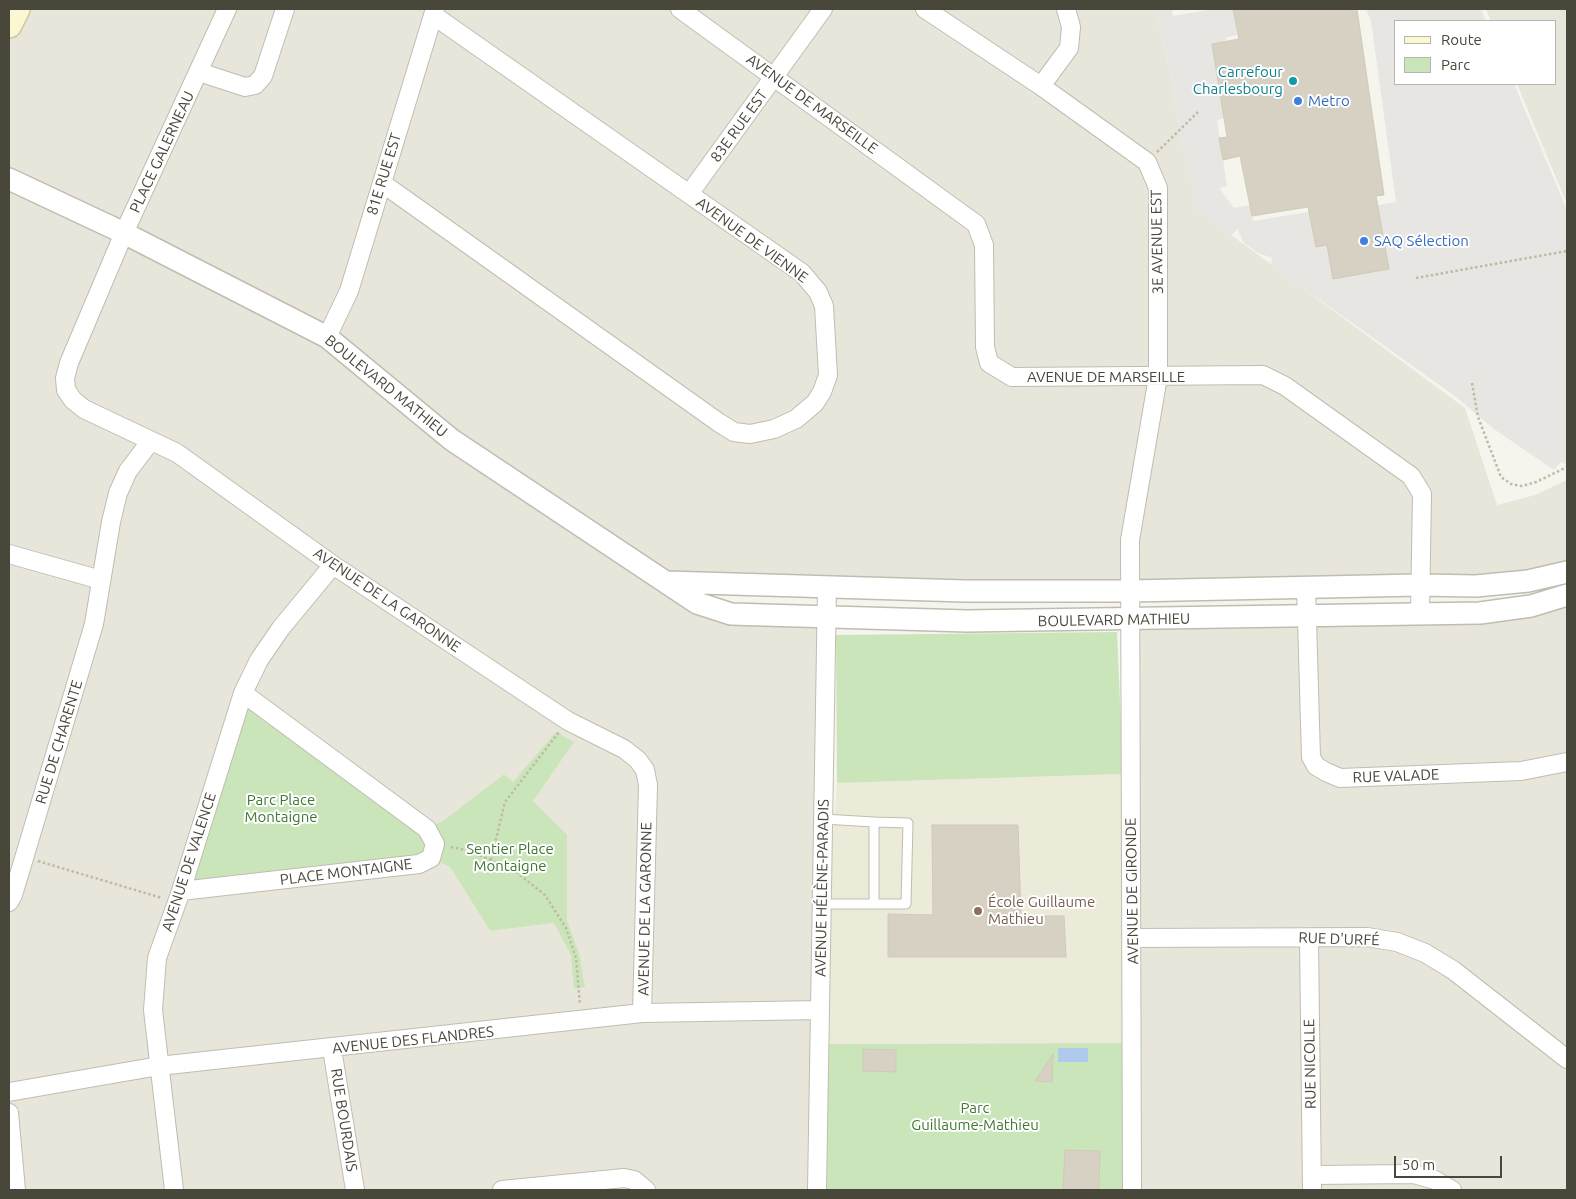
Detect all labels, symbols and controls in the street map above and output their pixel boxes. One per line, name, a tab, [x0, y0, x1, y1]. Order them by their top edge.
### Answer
legend	[1394, 20, 1556, 85]
text: Route	[1441, 31, 1482, 48]
street label: AVENUE DE MARSEILLE	[743, 50, 881, 158]
text: Parc	[1441, 56, 1470, 73]
place label: Carrefour Charlesbourg	[1193, 63, 1283, 98]
marker: Carrefour Charlesbourg	[1287, 75, 1299, 87]
street label: 83E RUE EST	[707, 86, 771, 166]
street label: PLACE GALERNEAU	[126, 88, 198, 216]
place label: Metro	[1308, 92, 1350, 110]
marker: Metro	[1292, 95, 1304, 107]
street label: 81E RUE EST	[363, 131, 405, 217]
street label: 3E AVENUE EST	[1147, 190, 1167, 294]
street label: AVENUE DE VIENNE	[693, 193, 811, 287]
place label: SAQ Sélection	[1374, 232, 1469, 250]
marker: SAQ Sélection	[1358, 235, 1370, 247]
street label: BOULEVARD MATHIEU	[321, 331, 451, 441]
street label: AVENUE DE MARSEILLE	[1027, 368, 1185, 386]
street label: AVENUE DE LA GARONNE	[310, 544, 464, 656]
street label: BOULEVARD MATHIEU	[1038, 610, 1190, 630]
street label: RUE DE CHARENTE	[32, 678, 86, 806]
street label: RUE VALADE	[1352, 765, 1440, 787]
street label: AVENUE DE VALENCE	[158, 790, 220, 934]
park label: Parc Place Montaigne	[244, 791, 318, 826]
street label: AVENUE HÉLÈNE-PARADIS	[811, 799, 833, 977]
street label: AVENUE DE GIRONDE	[1122, 818, 1142, 964]
street label: AVENUE DE LA GARONNE	[634, 822, 656, 996]
park label: Sentier Place Montaigne	[466, 840, 554, 875]
street label: PLACE MONTAIGNE	[279, 855, 413, 889]
place label: École Guillaume Mathieu	[988, 893, 1095, 928]
marker: École Guillaume Mathieu	[972, 905, 984, 917]
street label: RUE D'URFÉ	[1298, 929, 1380, 949]
street label: RUE NICOLLE	[1300, 1019, 1320, 1109]
street label: AVENUE DES FLANDRES	[331, 1023, 495, 1057]
street label: RUE BOURDAIS	[327, 1067, 361, 1173]
park label: Parc Guillaume-Mathieu	[911, 1099, 1039, 1134]
scale bar	[1396, 1146, 1504, 1178]
text: 50 m	[1402, 1156, 1435, 1173]

